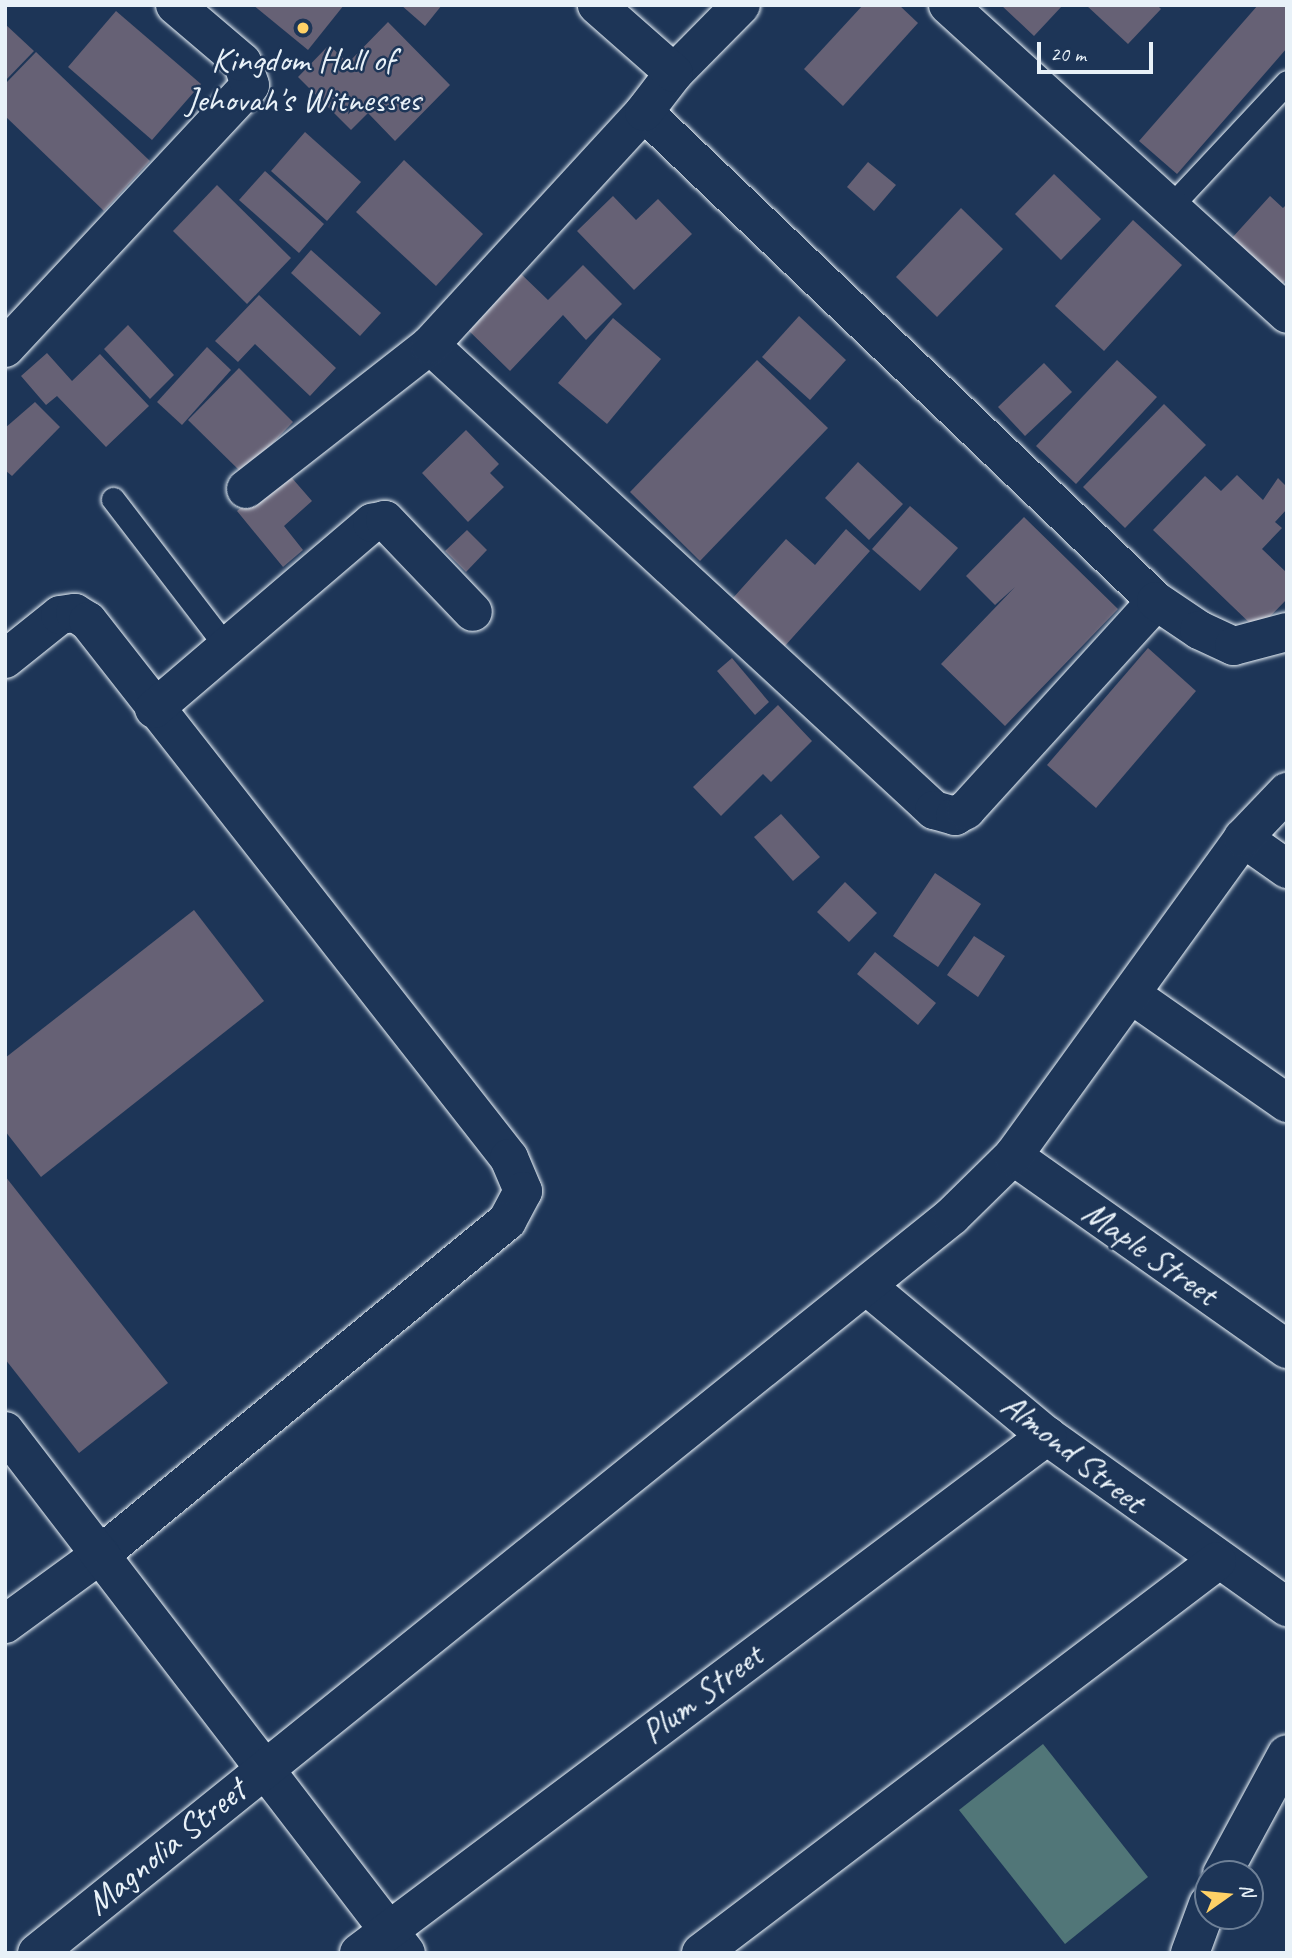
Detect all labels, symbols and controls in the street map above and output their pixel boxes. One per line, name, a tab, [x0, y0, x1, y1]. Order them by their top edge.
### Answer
marker: Kingdom Hall of Jehovah's Witnesses	[295, 20, 311, 36]
scale bar	[1040, 28, 1156, 72]
place label: Kingdom Hall of Jehovah's Witnesses	[185, 39, 421, 121]
text: 20 m	[1050, 41, 1086, 67]
street label: Maple Street	[1074, 1191, 1226, 1315]
street label: Almond Street	[993, 1384, 1153, 1522]
street label: Plum Street	[633, 1635, 771, 1753]
street label: Magnolia Street	[78, 1770, 254, 1924]
north arrow	[1194, 1860, 1264, 1930]
text: N	[1234, 1881, 1260, 1899]

